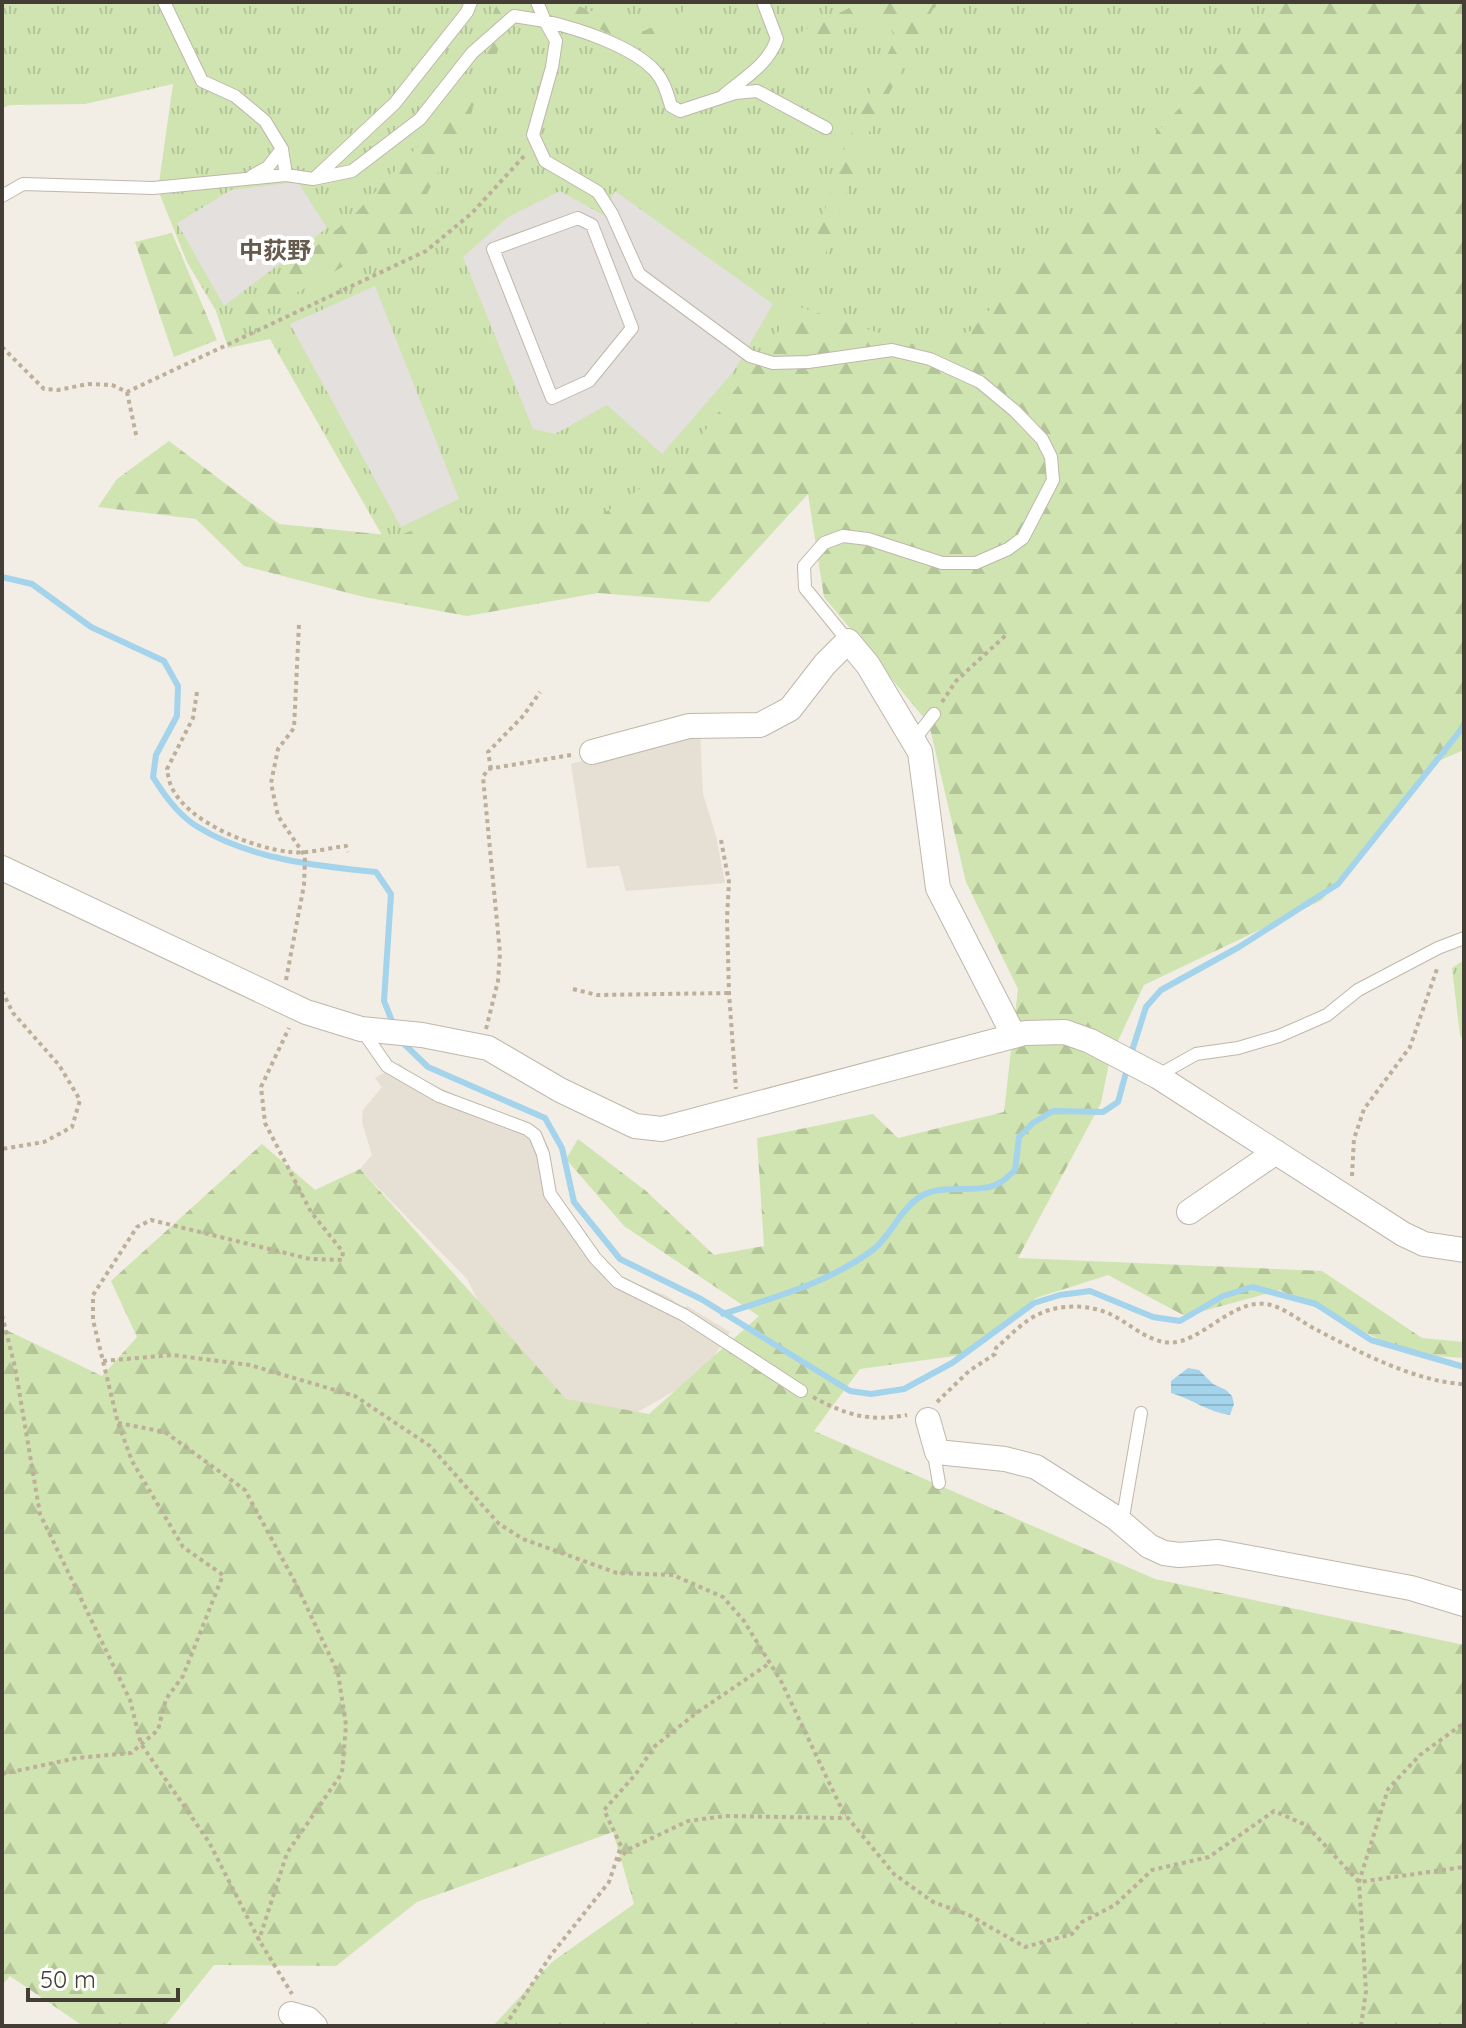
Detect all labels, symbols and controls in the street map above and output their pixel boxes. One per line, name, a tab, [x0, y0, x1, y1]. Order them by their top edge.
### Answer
district label: 中荻野	[239, 235, 311, 265]
scale bar	[28, 1952, 178, 2002]
text: 50 m	[40, 1964, 96, 1994]

